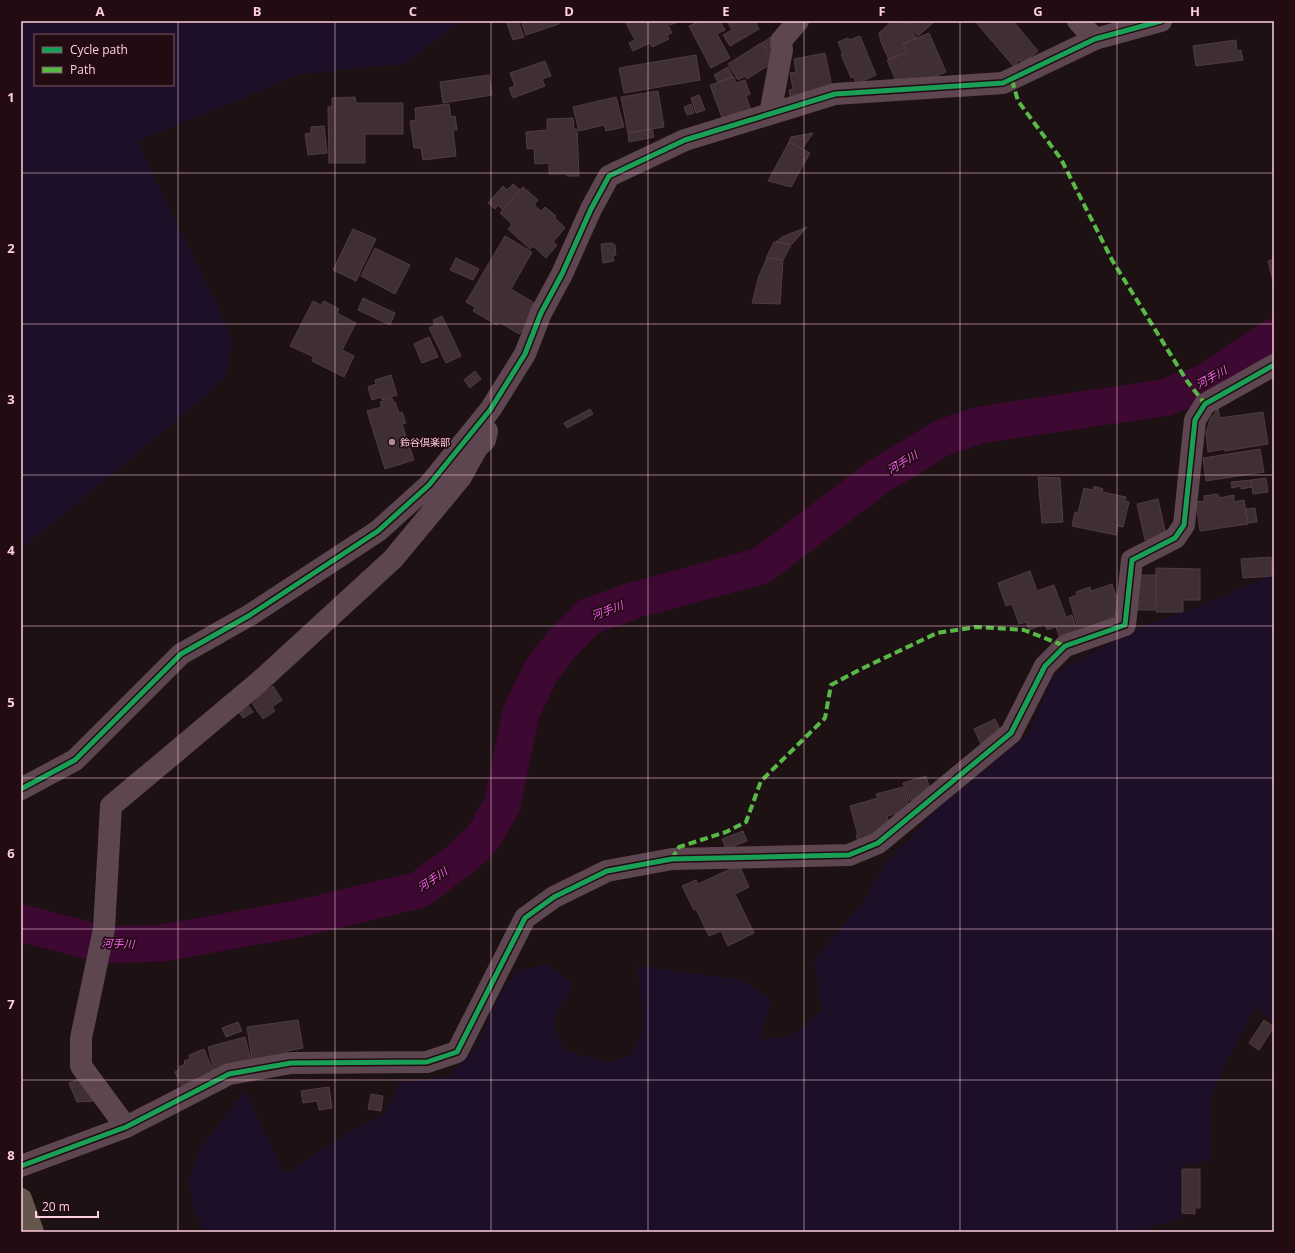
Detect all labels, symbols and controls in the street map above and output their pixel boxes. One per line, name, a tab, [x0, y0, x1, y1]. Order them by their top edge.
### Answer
text: A	[96, 2, 105, 20]
text: B	[253, 2, 262, 20]
text: C	[409, 2, 417, 20]
text: D	[564, 2, 574, 20]
text: E	[722, 2, 730, 20]
text: F	[878, 2, 886, 20]
text: G	[1033, 2, 1043, 20]
text: H	[1190, 2, 1200, 20]
legend	[34, 34, 174, 86]
text: Cycle path	[70, 41, 128, 58]
text: Path	[70, 61, 96, 78]
text: 1	[7, 88, 15, 106]
text: 2	[7, 239, 15, 257]
water label: 河手川	[1193, 362, 1230, 392]
text: 3	[7, 390, 15, 408]
place label: 鈴谷倶楽部	[400, 435, 450, 449]
marker: 鈴谷倶楽部	[387, 437, 397, 447]
water label: 河手川	[884, 447, 921, 477]
text: 4	[7, 541, 15, 559]
water label: 河手川	[589, 597, 626, 623]
text: 5	[7, 693, 15, 711]
text: 6	[7, 844, 15, 862]
water label: 河手川	[414, 863, 451, 894]
water label: 河手川	[101, 935, 136, 951]
text: 7	[7, 995, 15, 1013]
text: 8	[7, 1146, 15, 1164]
scale bar	[36, 1193, 98, 1219]
text: 20 m	[42, 1198, 70, 1215]

